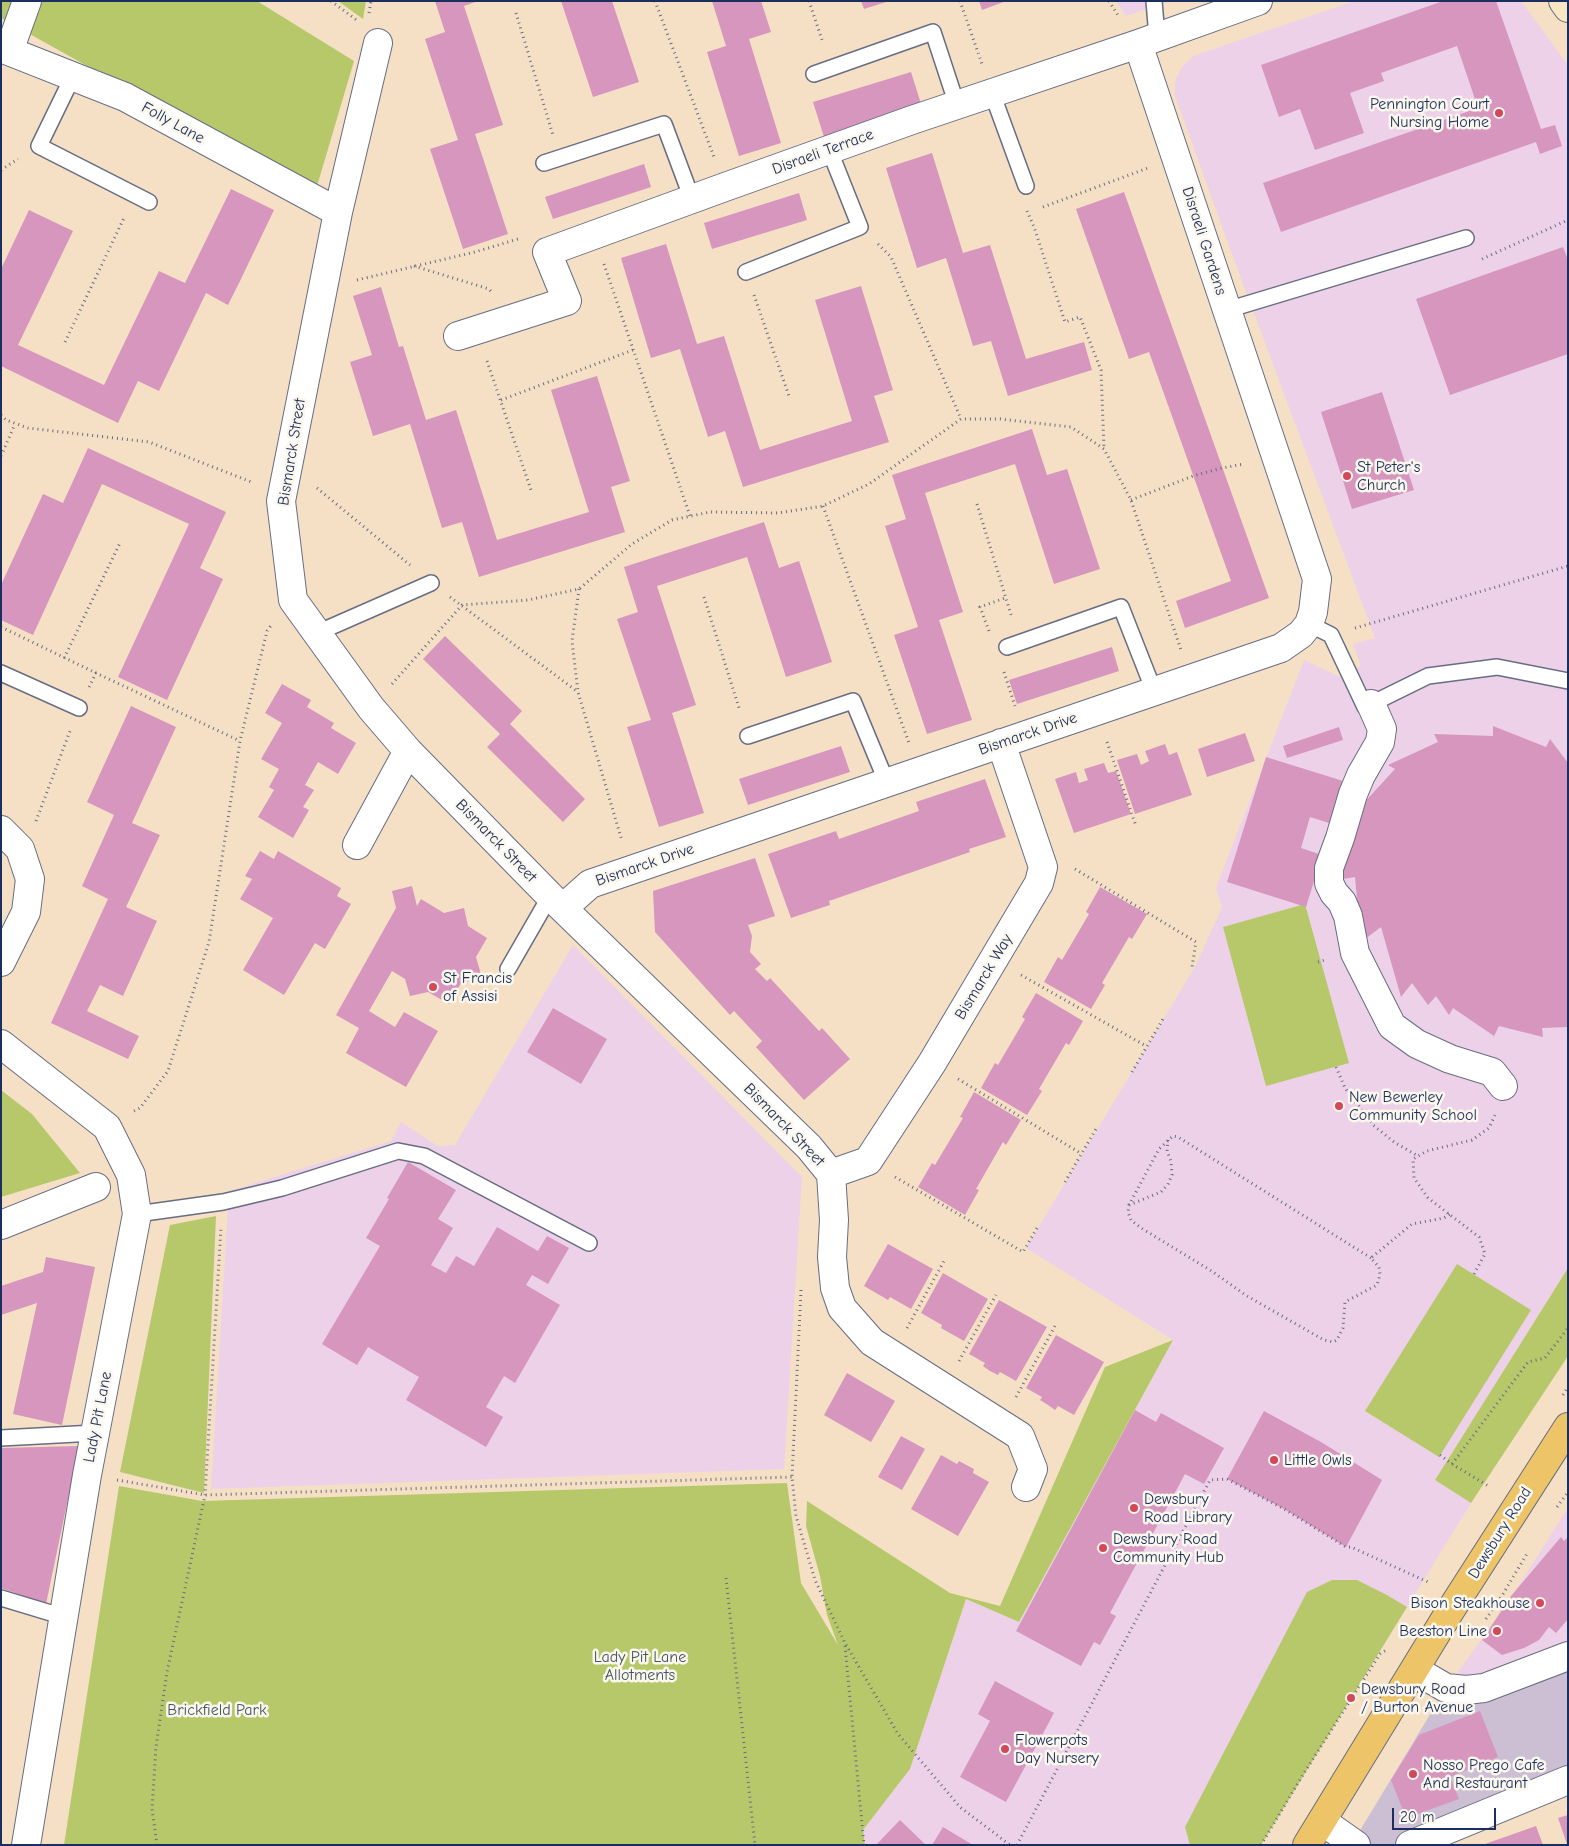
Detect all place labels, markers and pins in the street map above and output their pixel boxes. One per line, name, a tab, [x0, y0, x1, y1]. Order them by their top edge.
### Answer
place label: Pennington Court Nursing Home	[1370, 94, 1489, 132]
marker: Pennington Court Nursing Home	[1493, 107, 1505, 119]
place label: St Peter's Church	[1357, 457, 1420, 495]
marker: St Peter's Church	[1341, 470, 1353, 482]
place label: St Francis of Assisi	[443, 968, 512, 1006]
marker: St Francis of Assisi	[427, 981, 439, 993]
place label: New Bewerley Community School	[1349, 1087, 1477, 1125]
marker: New Bewerley Community School	[1333, 1100, 1345, 1112]
place label: Little Owls	[1284, 1450, 1352, 1470]
marker: Little Owls	[1268, 1454, 1280, 1466]
place label: Dewsbury Road Library	[1144, 1489, 1232, 1527]
marker: Dewsbury Road Library	[1128, 1502, 1140, 1514]
place label: Dewsbury Road Community Hub	[1113, 1529, 1224, 1567]
marker: Dewsbury Road Community Hub	[1097, 1542, 1109, 1554]
place label: Bison Steakhouse	[1410, 1593, 1530, 1613]
marker: Bison Steakhouse	[1534, 1597, 1546, 1609]
place label: Beeston Line	[1399, 1621, 1487, 1641]
marker: Beeston Line	[1491, 1625, 1503, 1637]
place label: Dewsbury Road / Burton Avenue	[1361, 1679, 1473, 1717]
marker: Dewsbury Road / Burton Avenue	[1345, 1692, 1357, 1704]
place label: Flowerpots Day Nursery	[1015, 1730, 1099, 1768]
marker: Flowerpots Day Nursery	[999, 1743, 1011, 1755]
place label: Nosso Prego Cafe And Restaurant	[1423, 1755, 1545, 1793]
marker: Nosso Prego Cafe And Restaurant	[1407, 1768, 1419, 1780]

